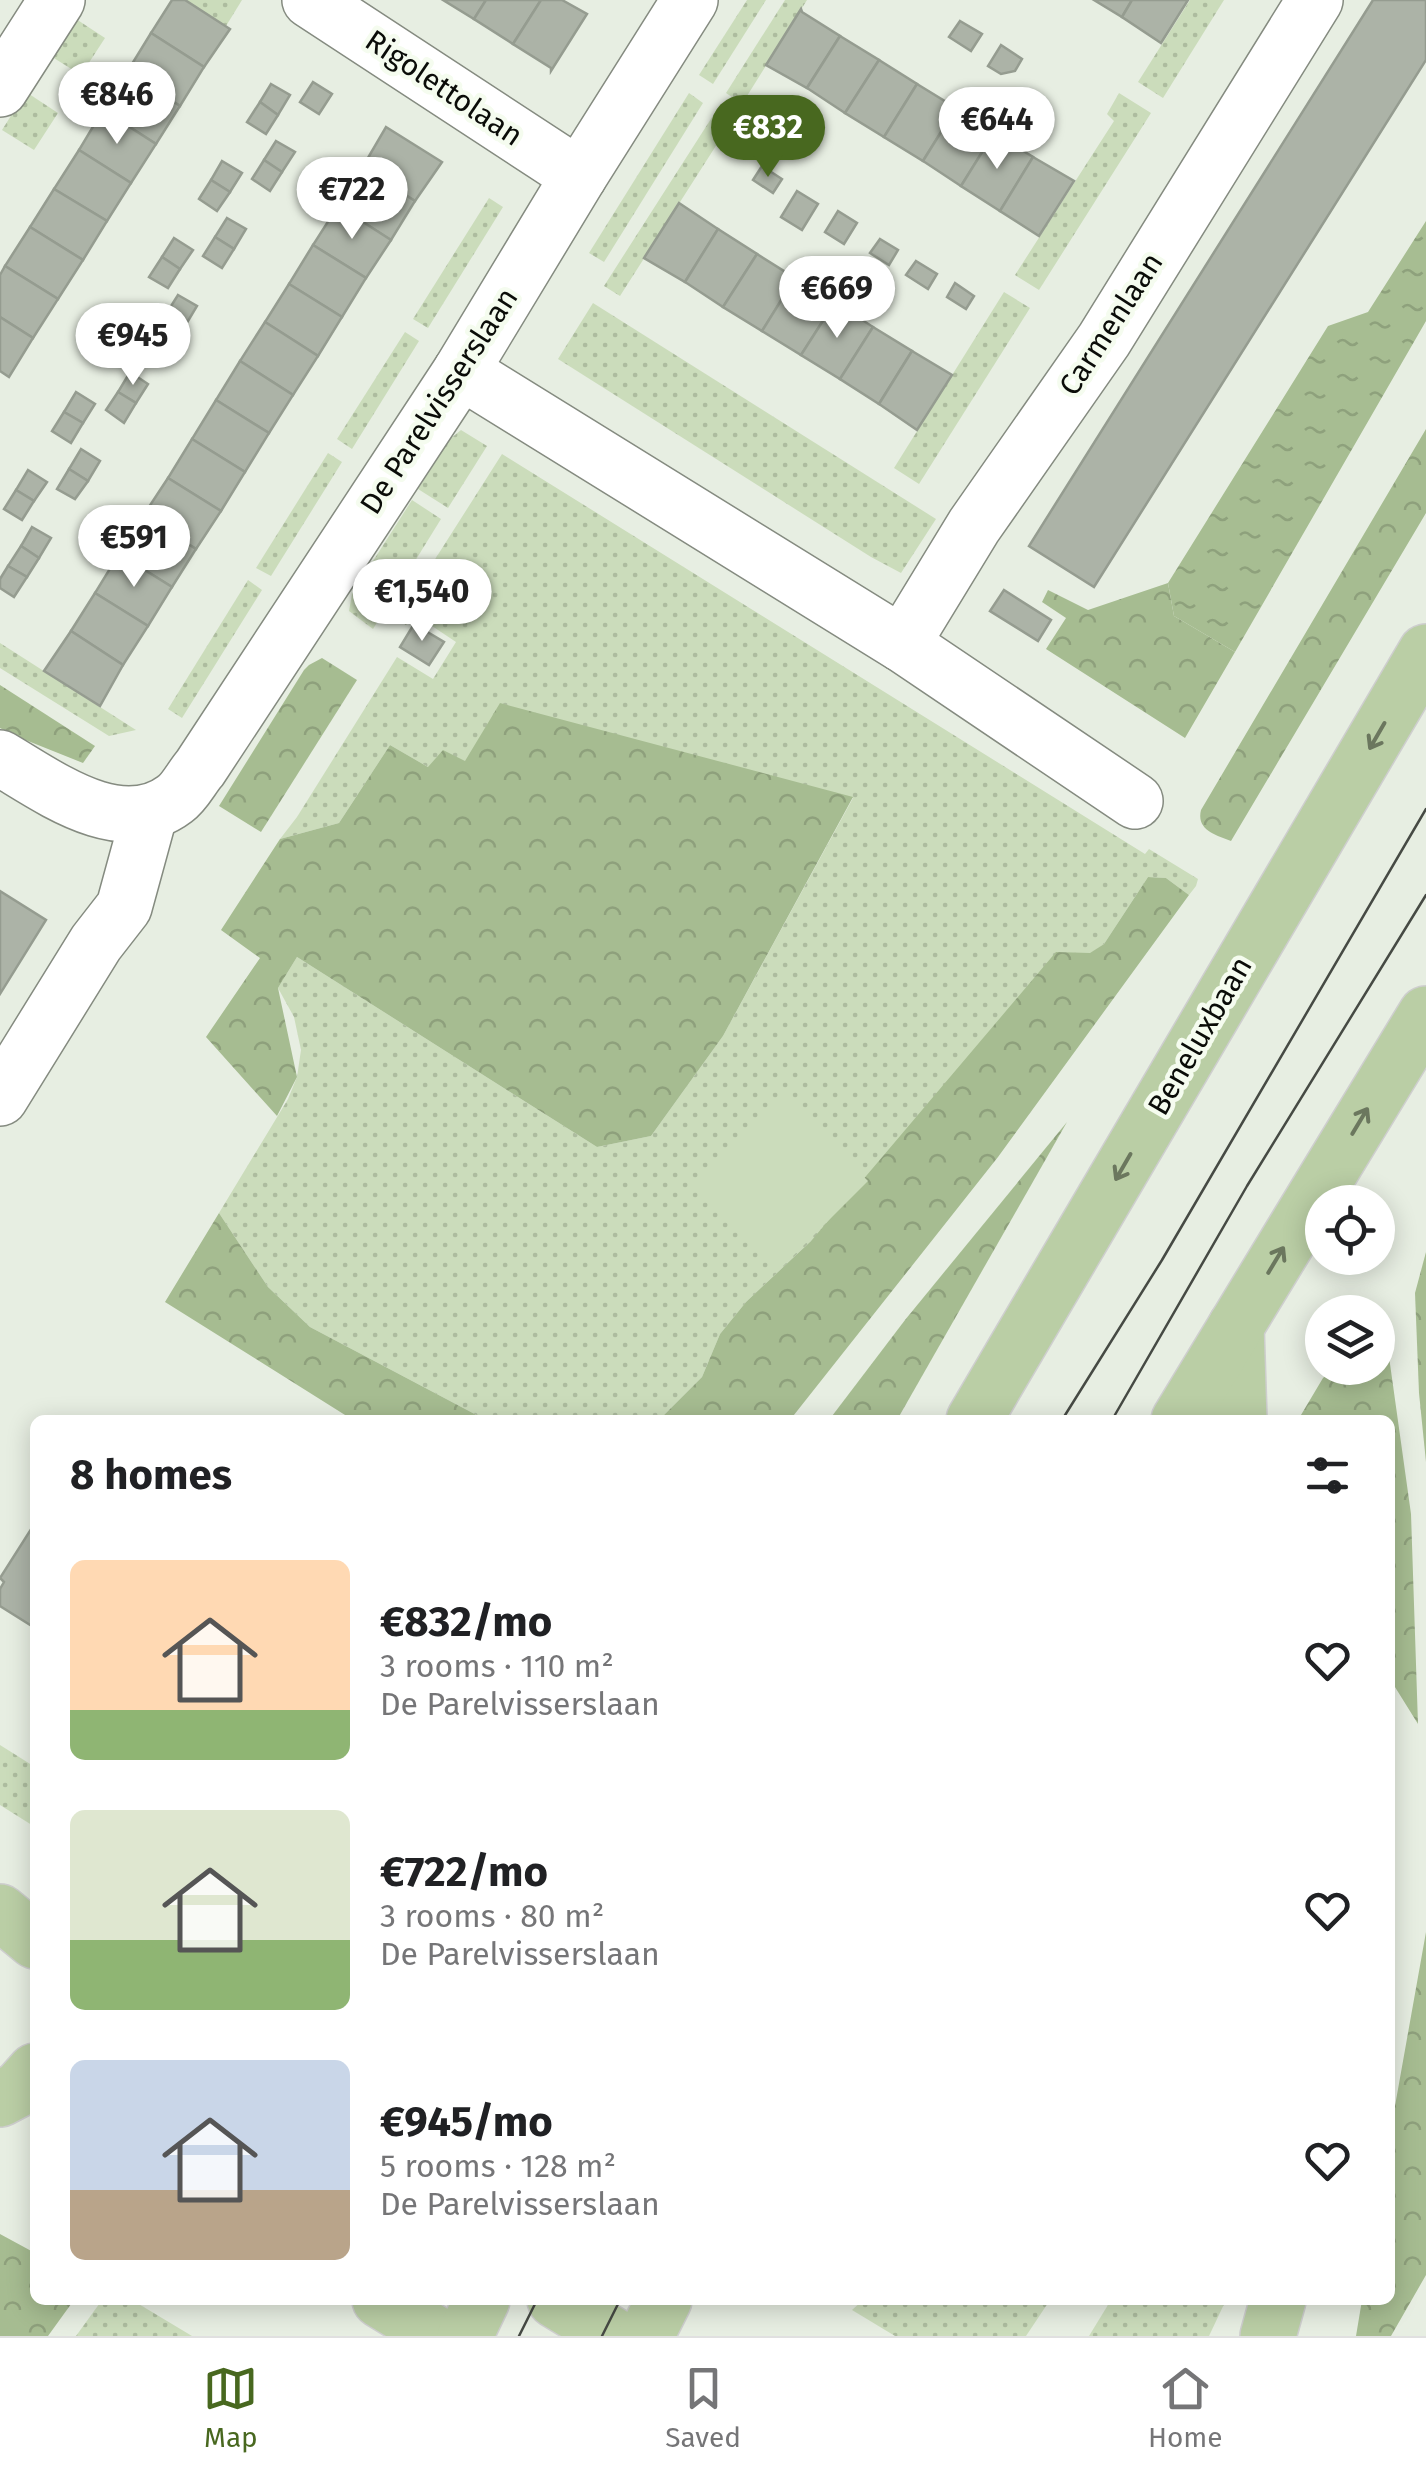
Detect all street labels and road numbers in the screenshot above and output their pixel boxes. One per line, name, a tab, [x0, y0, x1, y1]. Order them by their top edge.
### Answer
street label: Rigolettolaan	[359, 22, 529, 154]
street label: Carmenlaan	[1052, 246, 1170, 402]
street label: De Parelvisserslaan	[352, 281, 526, 521]
street label: Beneluxbaan	[1140, 950, 1260, 1122]

